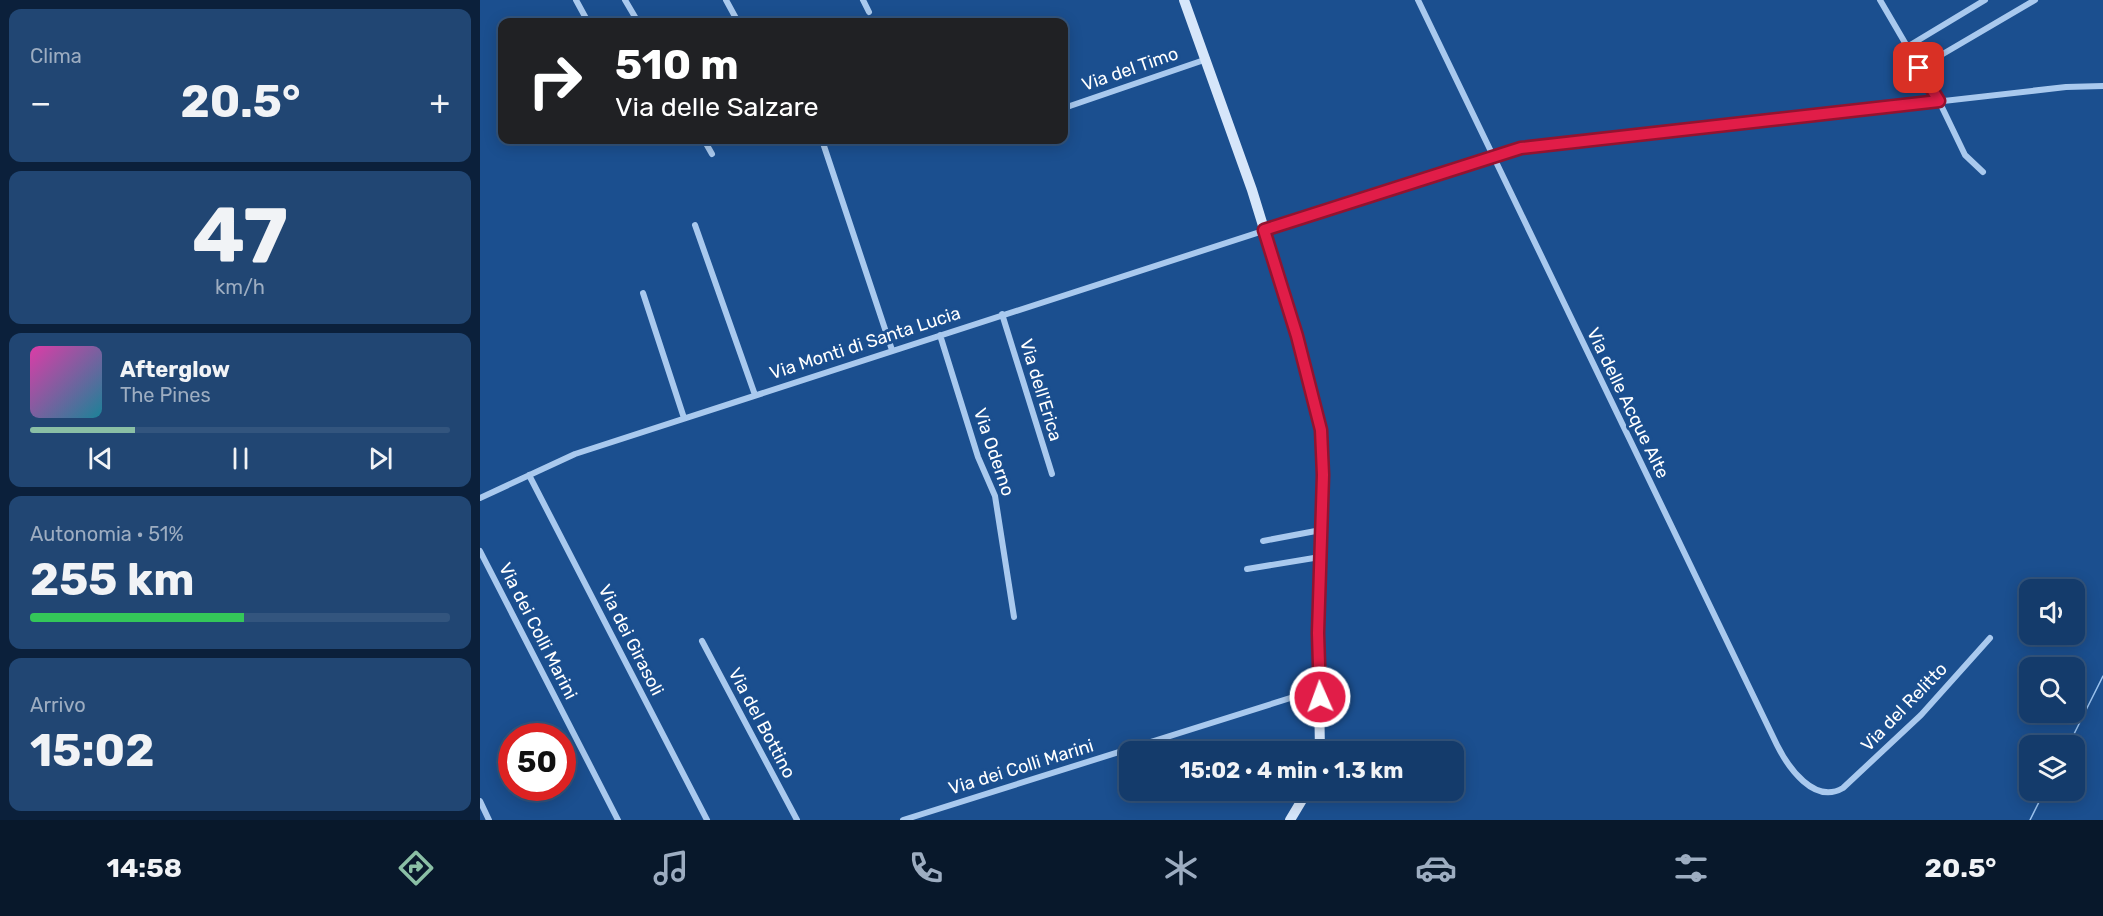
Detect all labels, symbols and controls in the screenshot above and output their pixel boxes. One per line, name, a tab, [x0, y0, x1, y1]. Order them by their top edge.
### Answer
text: 510 m	[615, 40, 739, 90]
icon: right	[516, 42, 594, 120]
street label: Via del Timo	[1079, 42, 1181, 96]
pin	[1893, 42, 1944, 93]
text: Clima	[30, 44, 82, 68]
icon: arrive	[1902, 51, 1935, 84]
text: 20.5°	[181, 75, 300, 128]
text: −	[30, 83, 51, 122]
text: +	[429, 83, 450, 122]
text: Via delle Salzare	[615, 91, 819, 123]
text: 47	[192, 189, 288, 282]
text: km/h	[215, 275, 265, 299]
street label: Via Monti di Santa Lucia	[767, 302, 963, 384]
street label: Via delle Acque Alte	[1582, 324, 1674, 482]
street label: Via dell'Erica	[1015, 336, 1067, 444]
text: Afterglow	[120, 356, 230, 383]
text: The Pines	[120, 383, 211, 407]
street label: Via Oderno	[969, 405, 1019, 499]
icon: previous	[84, 442, 117, 475]
icon: pause	[224, 442, 257, 475]
icon: next	[364, 442, 397, 475]
text: Autonomia · 51%	[30, 522, 184, 546]
text: 255 km	[30, 553, 195, 606]
street label: Via dei Colli Marini	[494, 559, 582, 703]
map controls	[2019, 579, 2085, 801]
button: sound	[2019, 579, 2085, 645]
street label: Via dei Girasoli	[594, 581, 668, 699]
button: search	[2019, 657, 2085, 723]
street label: Via del Relitto	[1856, 658, 1952, 756]
street label: Via del Bottino	[724, 664, 800, 782]
position arrow	[1288, 665, 1352, 729]
text: Arrivo	[30, 693, 86, 717]
speed limit sign: 50	[498, 723, 576, 801]
text: 15:02	[30, 724, 154, 777]
street label: Via dei Colli Marini	[946, 734, 1096, 800]
button: layers	[2019, 735, 2085, 801]
text: 15:02 · 4 min · 1.3 km	[1180, 757, 1403, 784]
icon: directions	[395, 847, 437, 889]
icon: music	[650, 847, 692, 889]
icon: phone	[905, 847, 947, 889]
icon: climate	[1160, 847, 1202, 889]
icon: car	[1415, 847, 1457, 889]
icon: filters	[1670, 847, 1712, 889]
text: 14:58	[106, 852, 182, 884]
text: 20.5°	[1925, 852, 1996, 884]

